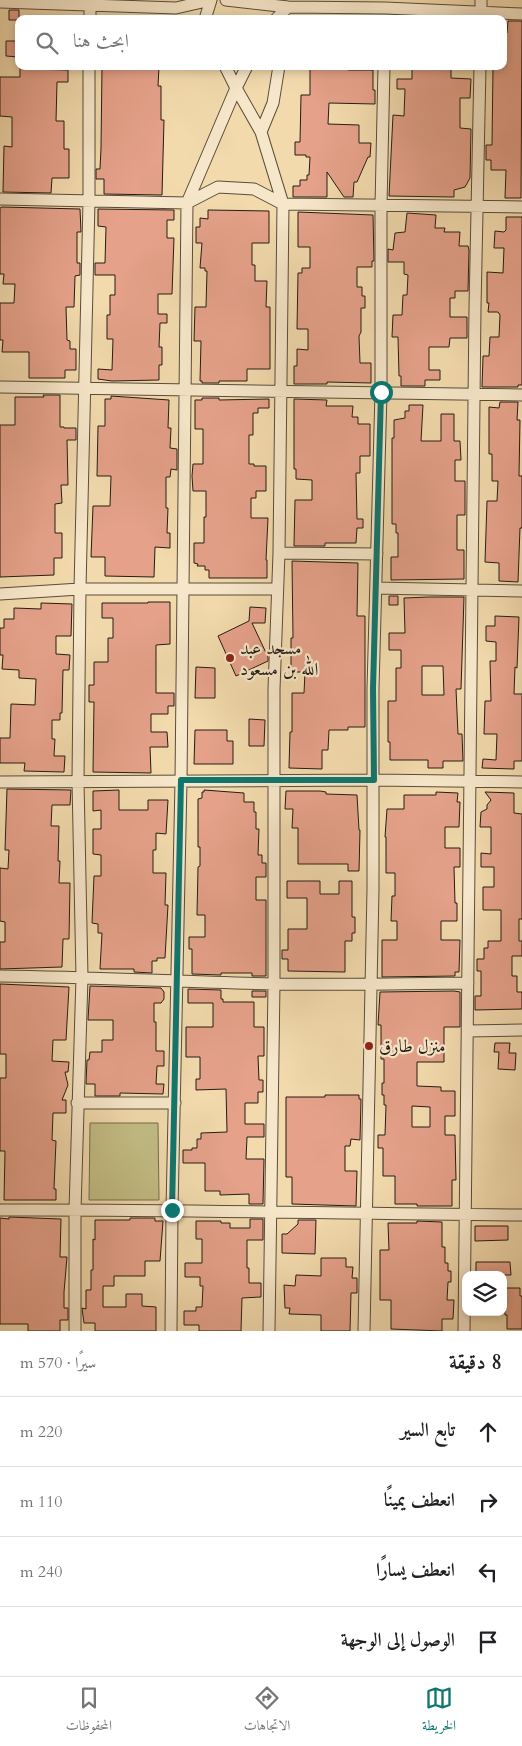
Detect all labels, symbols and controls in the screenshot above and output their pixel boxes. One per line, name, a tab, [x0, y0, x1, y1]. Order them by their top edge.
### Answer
search box	[15, 15, 507, 70]
text: ابحث هنا	[73, 28, 129, 54]
icon: search	[33, 29, 61, 57]
route start	[370, 381, 393, 404]
place label: مسجد عبد الله بن مسعود	[240, 636, 319, 682]
marker: مسجد عبد الله بن مسعود	[224, 652, 236, 664]
place label: منزل طارق	[379, 1034, 445, 1059]
marker: منزل طارق	[363, 1040, 375, 1052]
route end	[161, 1199, 184, 1222]
map controls	[462, 1271, 507, 1316]
button: layers	[462, 1271, 507, 1316]
text: 8 دقيقة	[449, 1348, 502, 1377]
text: سيرًا · 570 m	[20, 1352, 96, 1374]
text: تابع السير	[400, 1417, 455, 1443]
icon: ahead	[474, 1418, 502, 1446]
text: 220 m	[20, 1421, 62, 1443]
text: انعطف يمينًا	[384, 1487, 455, 1513]
icon: right	[474, 1488, 502, 1516]
text: 110 m	[20, 1491, 62, 1513]
text: انعطف يسارًا	[376, 1557, 455, 1583]
icon: left	[474, 1558, 502, 1586]
text: 240 m	[20, 1561, 62, 1583]
text: الوصول إلى الوجهة	[341, 1627, 455, 1653]
icon: arrive	[474, 1628, 502, 1656]
tab: المحفوظات	[66, 1684, 112, 1739]
tab: الاتجاهات	[244, 1684, 290, 1739]
tab: الخريطة	[422, 1684, 456, 1739]

